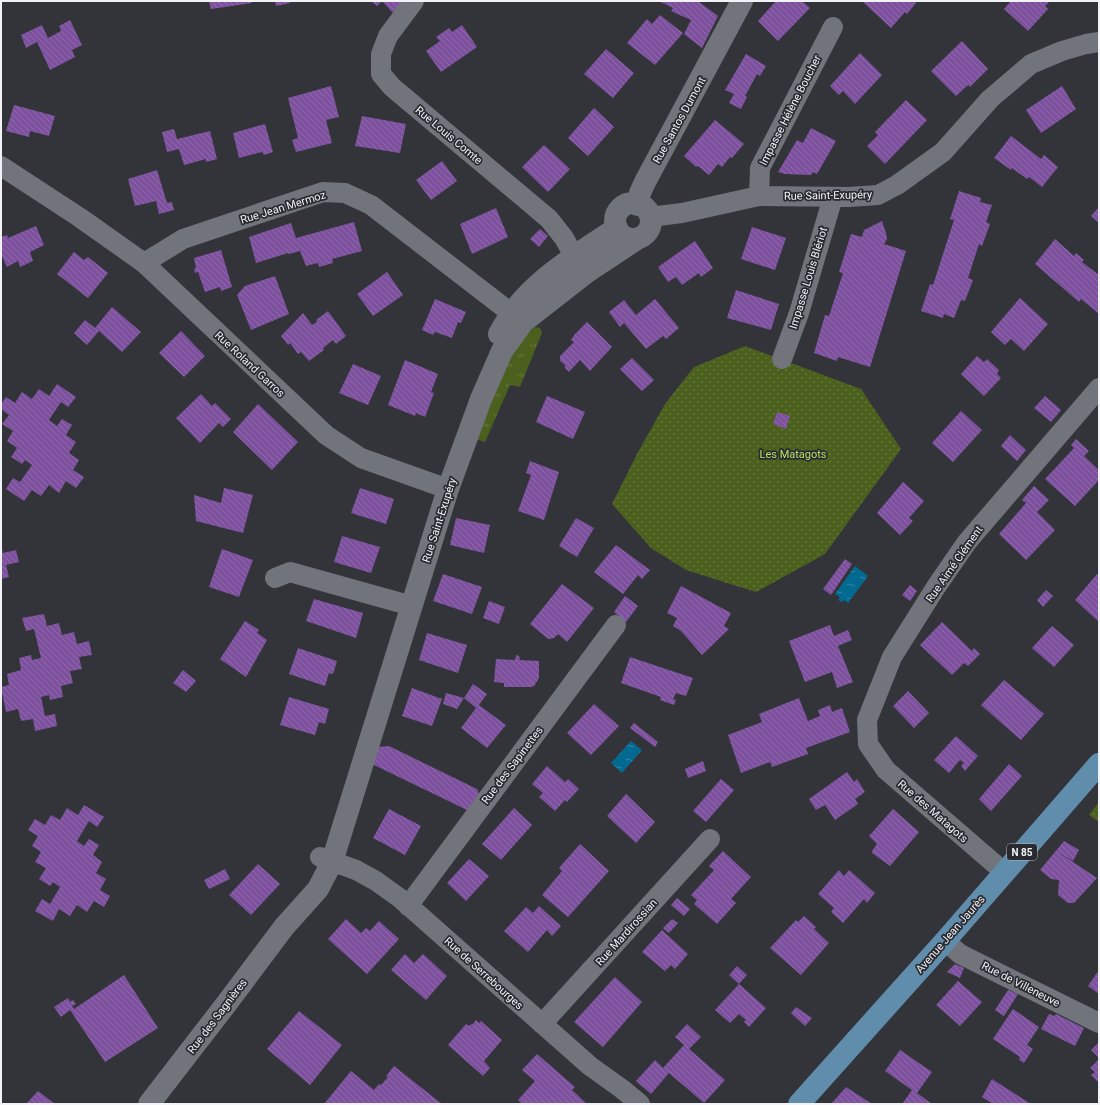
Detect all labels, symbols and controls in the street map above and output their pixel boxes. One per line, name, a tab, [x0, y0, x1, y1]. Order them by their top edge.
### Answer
street label: Impasse Hélène Boucher	[757, 53, 824, 168]
street label: Rue Santos Dumont	[650, 74, 709, 166]
street label: Rue Louis Comte	[413, 104, 485, 167]
street label: Rue Jean Mermoz	[239, 188, 328, 227]
street label: Rue Saint-Exupéry	[784, 188, 873, 203]
street label: Impasse Louis Blériot	[787, 225, 830, 331]
street label: Rue Roland Garros	[212, 329, 288, 400]
park label: Les Matagots	[759, 448, 827, 461]
street label: Rue Saint-Exupéry	[420, 475, 460, 564]
street label: Rue Aimé Clément	[923, 523, 986, 605]
street label: Rue des Sapinettes	[479, 724, 546, 807]
street label: Rue des Matagots	[895, 777, 971, 846]
road number: N 85	[1007, 844, 1037, 860]
street label: Avenue Jean Jaurès	[913, 893, 988, 976]
street label: Rue Mardirossian	[593, 896, 660, 968]
street label: Rue de Serrebourges	[442, 935, 526, 1012]
street label: Rue de Villeneuve	[979, 959, 1062, 1010]
street label: Rue des Sagnières	[185, 976, 250, 1056]

